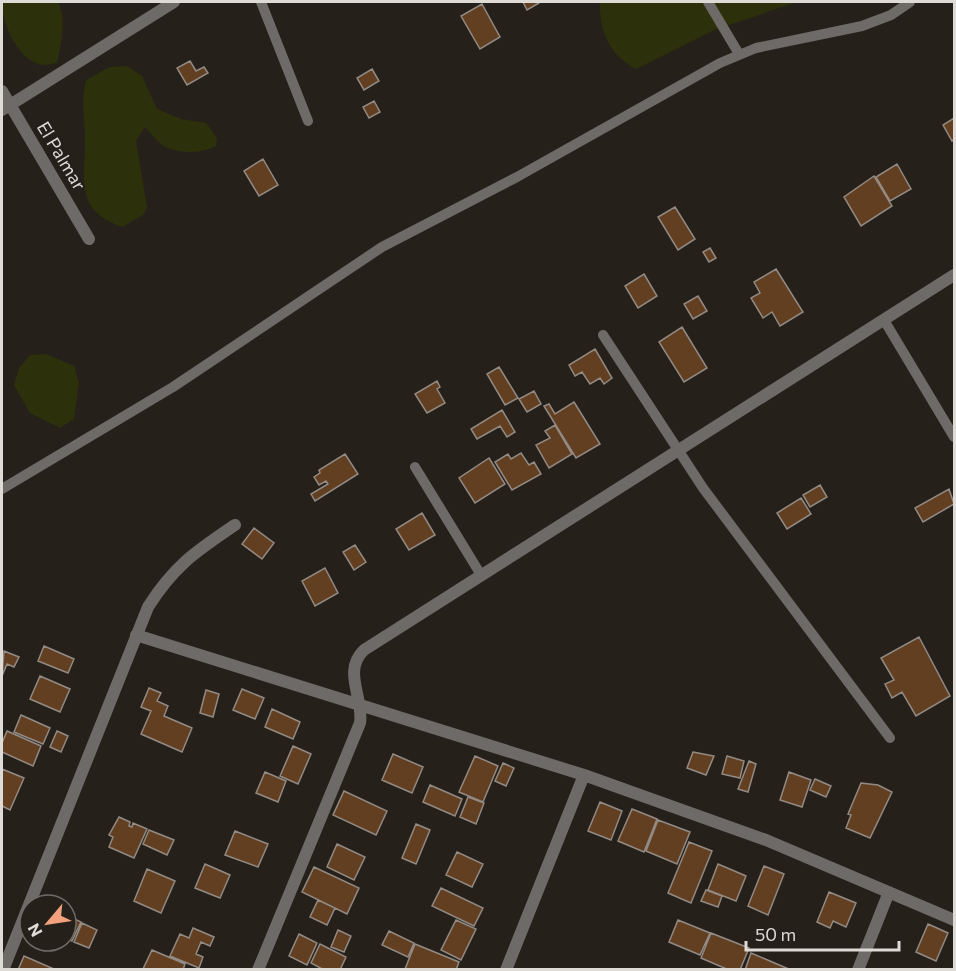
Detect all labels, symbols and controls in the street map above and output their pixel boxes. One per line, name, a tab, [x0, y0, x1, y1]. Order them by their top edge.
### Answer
street label: El Palmar	[33, 117, 91, 194]
north arrow	[18, 893, 78, 953]
scale bar	[746, 914, 899, 952]
text: N	[23, 921, 46, 940]
text: 50 m	[755, 923, 796, 945]

